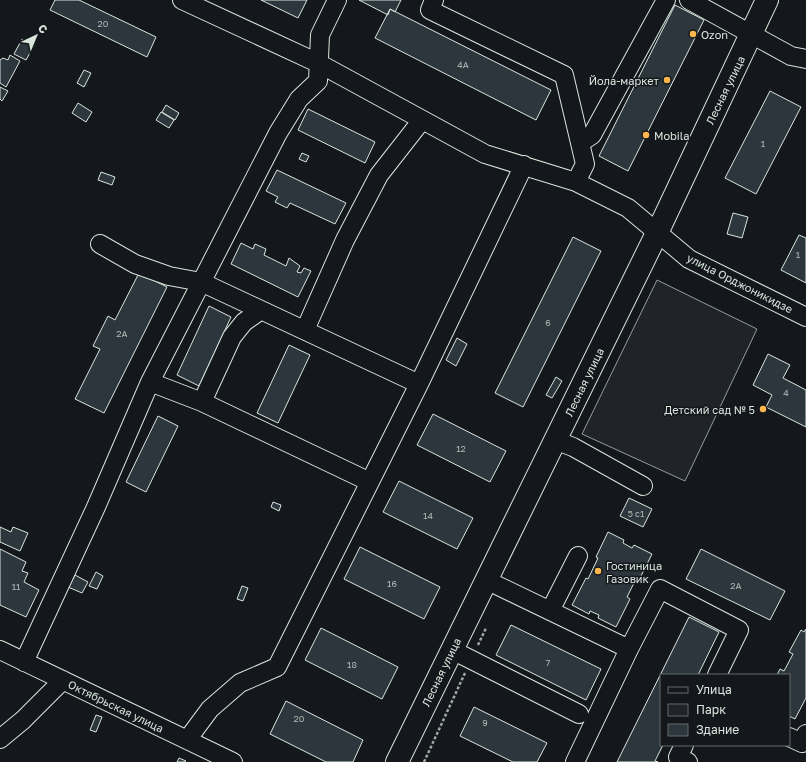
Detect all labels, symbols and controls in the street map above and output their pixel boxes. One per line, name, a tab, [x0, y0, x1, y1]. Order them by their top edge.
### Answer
north arrow	[16, 16, 56, 56]
house number: 20	[98, 18, 109, 29]
text: С	[36, 21, 51, 36]
place label: Ozon	[701, 28, 728, 41]
marker: Ozon	[688, 29, 698, 39]
street label: Лесная улица	[703, 54, 747, 126]
house number: 4А	[457, 59, 469, 70]
place label: Йола-маркет	[589, 74, 660, 87]
marker: Йола-маркет	[662, 75, 672, 85]
place label: Mobila	[654, 129, 690, 142]
marker: Mobila	[641, 130, 651, 140]
house number: 1	[761, 138, 766, 149]
house number: 1	[796, 249, 801, 260]
street label: улица Орджоникидзе	[685, 251, 795, 315]
house number: 6	[545, 317, 551, 328]
house number: 2А	[116, 328, 128, 339]
street label: Лесная улица	[562, 346, 606, 418]
house number: 4	[783, 387, 789, 398]
place label: Детский сад № 5	[664, 403, 755, 416]
marker: Детский сад № 5	[758, 404, 768, 414]
house number: 12	[456, 443, 466, 454]
house number: 5 с1	[628, 508, 645, 519]
house number: 14	[423, 510, 433, 521]
place label: Гостиница Газовик	[606, 559, 662, 585]
marker: Гостиница Газовик	[593, 566, 603, 576]
house number: 16	[387, 578, 397, 589]
house number: 2А	[730, 580, 742, 591]
house number: 11	[12, 581, 21, 592]
street label: Лесная улица	[419, 636, 463, 708]
house number: 7	[546, 657, 551, 668]
house number: 18	[347, 659, 357, 670]
legend	[660, 674, 790, 746]
street label: Октябрьская улица	[66, 677, 166, 735]
text: Улица	[696, 682, 732, 697]
text: Парк	[696, 702, 726, 717]
house number: 20	[294, 713, 305, 724]
house number: 9	[482, 717, 488, 728]
text: Здание	[696, 722, 739, 737]

